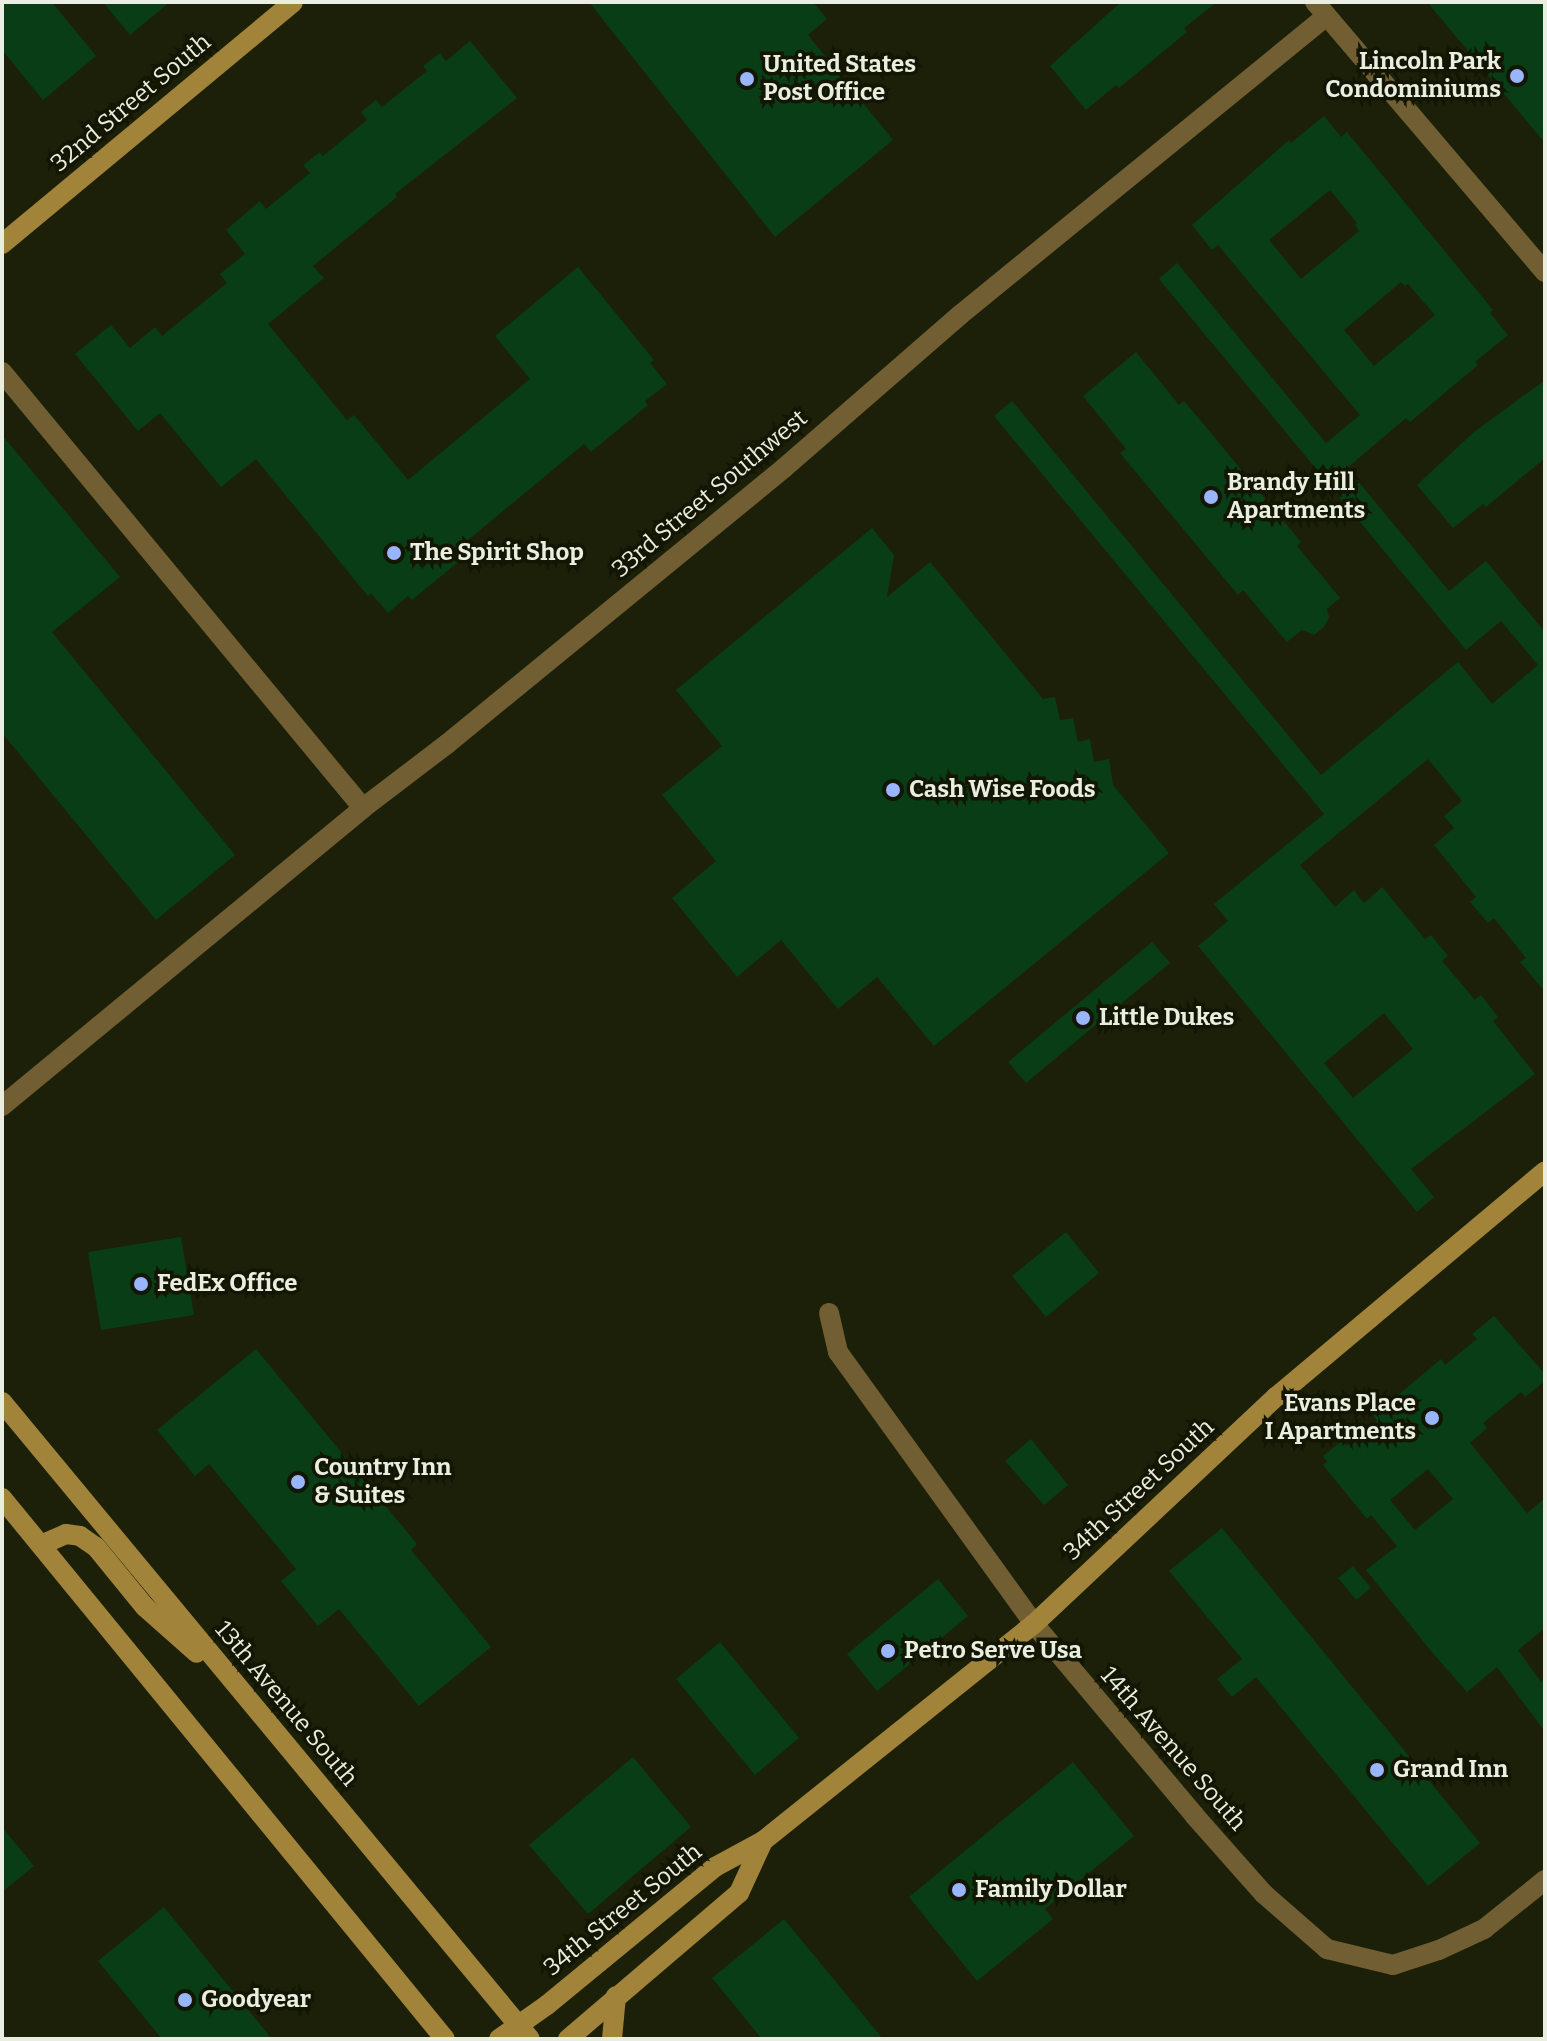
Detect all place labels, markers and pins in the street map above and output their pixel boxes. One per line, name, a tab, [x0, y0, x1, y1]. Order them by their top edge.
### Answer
place label: Lincoln Park Condominiums	[1325, 48, 1501, 104]
place label: United States Post Office	[763, 51, 916, 107]
marker: Lincoln Park Condominiums	[1508, 67, 1526, 85]
marker: United States Post Office	[738, 70, 756, 88]
place label: Brandy Hill Apartments	[1227, 469, 1365, 525]
marker: Brandy Hill Apartments	[1202, 488, 1220, 506]
place label: The Spirit Shop	[410, 539, 584, 567]
marker: The Spirit Shop	[385, 544, 403, 562]
place label: Cash Wise Foods	[909, 776, 1096, 804]
marker: Cash Wise Foods	[884, 781, 902, 799]
place label: Little Dukes	[1099, 1004, 1234, 1032]
marker: Little Dukes	[1074, 1009, 1092, 1027]
place label: FedEx Office	[157, 1270, 297, 1298]
marker: FedEx Office	[132, 1275, 150, 1293]
place label: Evans Place I Apartments	[1265, 1390, 1416, 1446]
marker: Evans Place I Apartments	[1423, 1409, 1441, 1427]
place label: Country Inn & Suites	[314, 1454, 452, 1510]
marker: Country Inn & Suites	[289, 1473, 307, 1491]
place label: Petro Serve Usa	[904, 1637, 1082, 1665]
marker: Petro Serve Usa	[879, 1642, 897, 1660]
place label: Grand Inn	[1393, 1756, 1508, 1784]
marker: Grand Inn	[1368, 1761, 1386, 1779]
place label: Family Dollar	[975, 1876, 1127, 1904]
marker: Family Dollar	[950, 1881, 968, 1899]
place label: Goodyear	[201, 1986, 311, 2014]
marker: Goodyear	[176, 1991, 194, 2009]

